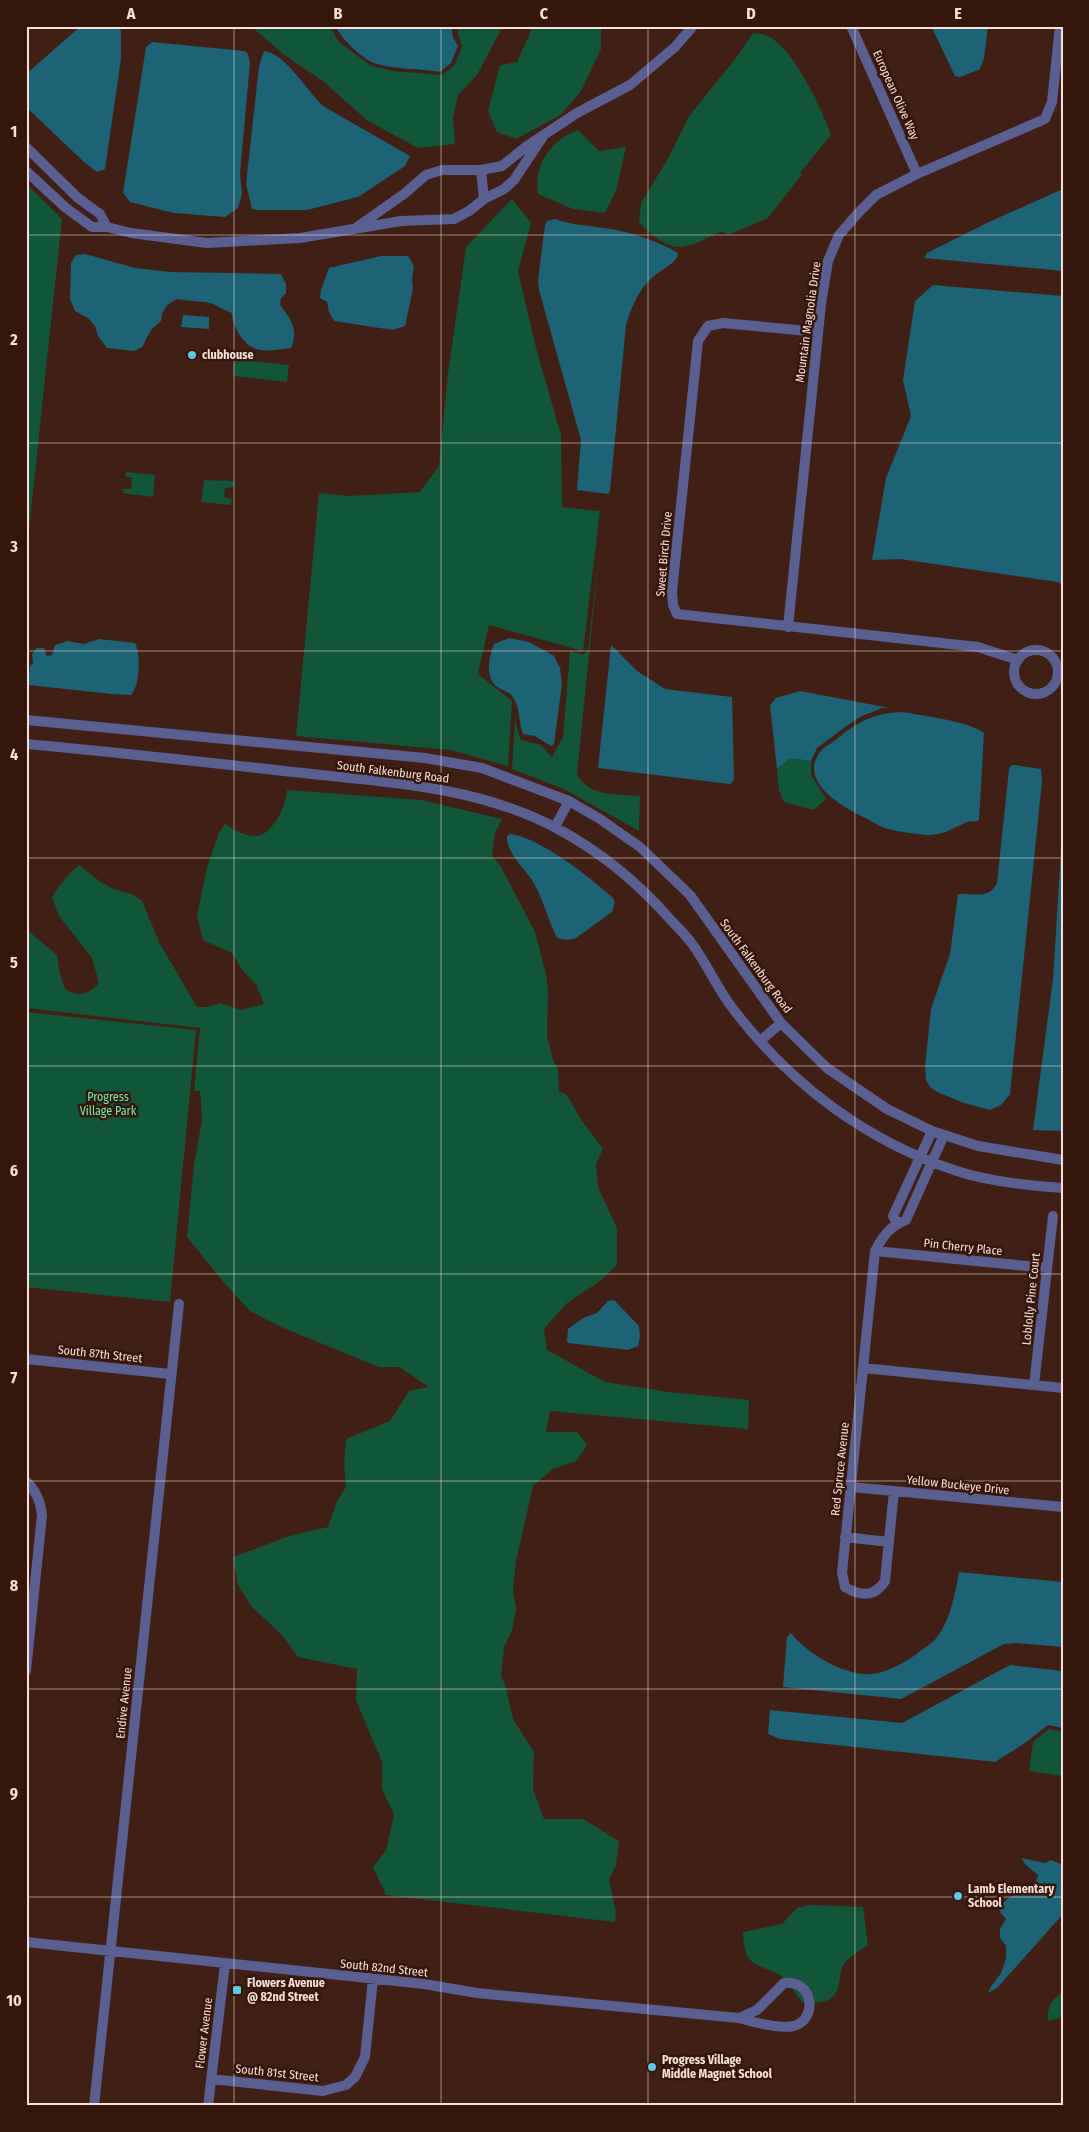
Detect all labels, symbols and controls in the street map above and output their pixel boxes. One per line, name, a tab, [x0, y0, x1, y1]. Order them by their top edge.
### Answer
text: A	[126, 4, 136, 23]
text: B	[334, 4, 343, 23]
text: C	[540, 4, 549, 23]
text: D	[746, 4, 756, 23]
text: E	[954, 4, 962, 23]
street label: European Olive Way	[870, 48, 922, 143]
text: 1	[11, 122, 17, 141]
street label: Mountain Magnolia Drive	[793, 260, 823, 383]
text: 2	[9, 330, 18, 349]
place label: clubhouse	[202, 348, 254, 362]
marker: clubhouse	[186, 349, 198, 361]
street label: Sweet Birch Drive	[653, 511, 675, 597]
text: 3	[9, 537, 18, 556]
text: 4	[10, 745, 18, 764]
street label: South Falkenburg Road	[336, 758, 450, 786]
street label: South Falkenburg Road	[717, 916, 795, 1016]
text: 5	[10, 953, 18, 972]
park label: Progress Village Park	[80, 1090, 137, 1118]
text: 6	[10, 1161, 18, 1180]
street label: Pin Cherry Place	[923, 1236, 1003, 1258]
street label: Loblolly Pine Court	[1019, 1252, 1043, 1346]
street label: South 87th Street	[57, 1343, 143, 1365]
text: 7	[11, 1368, 18, 1387]
street label: Red Spruce Avenue	[828, 1421, 852, 1517]
street label: Yellow Buckeye Drive	[906, 1473, 1010, 1497]
text: 8	[10, 1576, 19, 1595]
street label: Endive Avenue	[113, 1667, 135, 1739]
text: 9	[10, 1784, 18, 1803]
place label: Lamb Elementary School	[968, 1882, 1055, 1910]
marker: Lamb Elementary School	[952, 1890, 964, 1902]
street label: South 82nd Street	[340, 1956, 429, 1980]
place label: Flowers Avenue @ 82nd Street	[247, 1976, 325, 2004]
marker: Flowers Avenue @ 82nd Street	[231, 1984, 243, 1996]
text: 10	[6, 1991, 22, 2010]
street label: Flower Avenue	[193, 1997, 215, 2069]
place label: Progress Village Middle Magnet School	[662, 2053, 773, 2081]
marker: Progress Village Middle Magnet School	[646, 2061, 658, 2073]
street label: South 81st Street	[235, 2062, 319, 2084]

